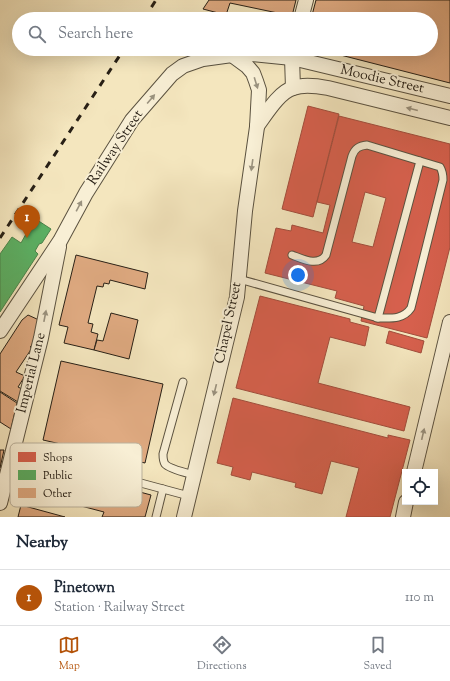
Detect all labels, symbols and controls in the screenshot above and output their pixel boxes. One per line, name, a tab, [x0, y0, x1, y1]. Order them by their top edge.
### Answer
search box	[12, 12, 438, 56]
icon: search	[26, 23, 48, 45]
text: Search here	[58, 24, 133, 45]
street label: Moodie Street	[338, 61, 426, 99]
one-way arrow	[253, 77, 259, 89]
one-way arrow	[146, 93, 155, 104]
street label: Railway Street	[83, 106, 149, 190]
one-way arrow	[406, 106, 418, 112]
one-way arrow	[249, 159, 255, 171]
one-way arrow	[75, 201, 82, 212]
pin: 1	[14, 205, 40, 238]
your location	[288, 265, 308, 285]
street label: Chapel Street	[211, 280, 247, 366]
one-way arrow	[42, 310, 48, 322]
street label: Imperial Lane	[12, 331, 52, 415]
one-way arrow	[211, 383, 217, 396]
one-way arrow	[421, 428, 427, 440]
legend	[10, 443, 142, 507]
text: Shops	[43, 450, 72, 466]
text: Public	[43, 468, 72, 484]
map controls	[402, 469, 438, 505]
button: locate	[402, 469, 438, 505]
text: Other	[43, 486, 72, 502]
text: Nearby	[16, 531, 68, 555]
text: Pinetown	[54, 578, 115, 599]
text: 1	[27, 589, 31, 607]
text: 110 m	[405, 589, 434, 607]
text: Station · Railway Street	[54, 599, 185, 617]
tab: Map	[58, 634, 80, 674]
tab: Directions	[197, 634, 247, 674]
tab: Saved	[363, 634, 392, 674]

